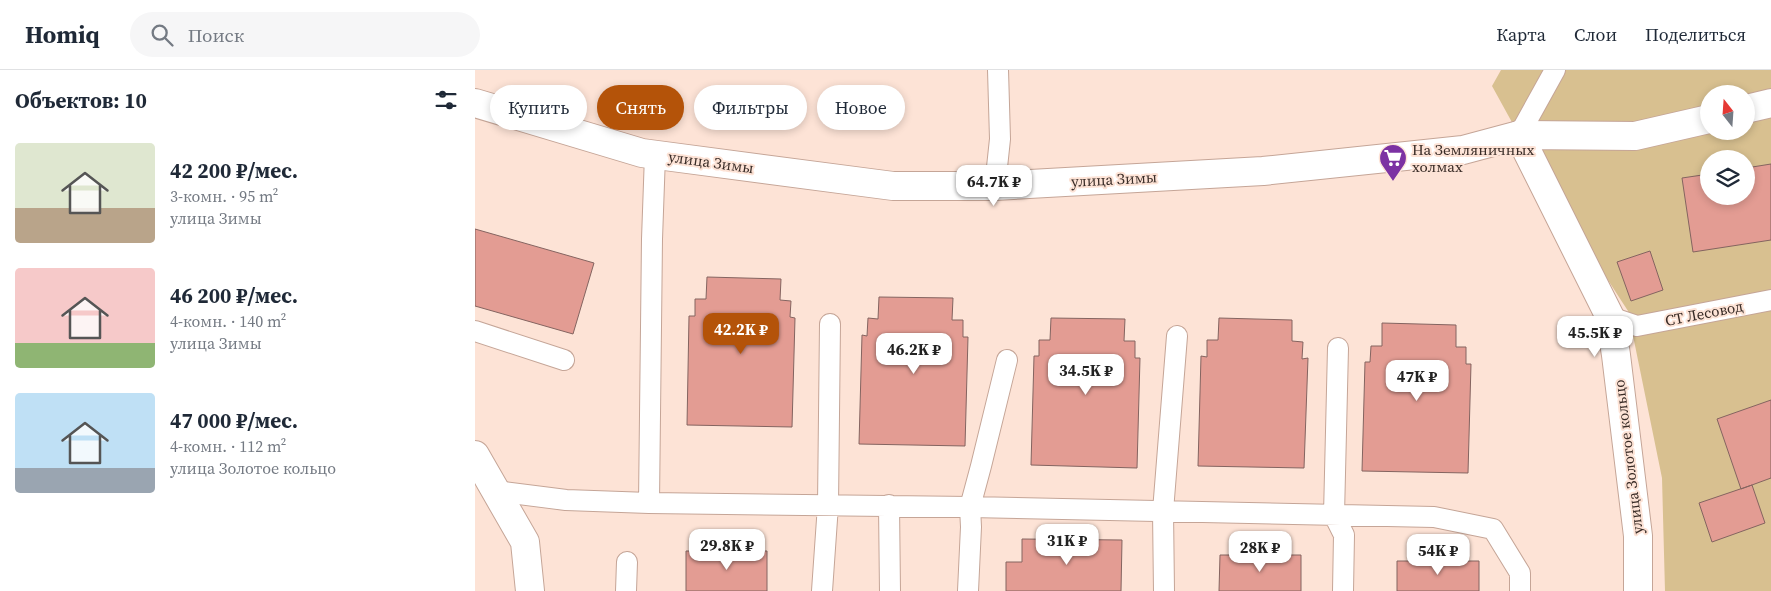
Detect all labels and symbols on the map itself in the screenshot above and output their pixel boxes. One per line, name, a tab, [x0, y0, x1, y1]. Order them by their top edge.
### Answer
north arrow	[1700, 85, 1755, 140]
place label: На Земляничных холмах	[1412, 139, 1534, 177]
supermarket icon: На Земляничных холмах	[1378, 143, 1408, 182]
street label: улица Зимы	[667, 146, 755, 178]
pin: 64.7K ₽	[948, 164, 1040, 207]
street label: улица Зимы	[1071, 166, 1157, 192]
street label: СТ Лесовод	[1663, 295, 1745, 331]
pin: 42.2K ₽	[695, 312, 787, 355]
pin: 45.5K ₽	[1549, 316, 1641, 358]
pin: 46.2K ₽	[868, 332, 960, 375]
pin: 34.5K ₽	[1040, 354, 1132, 396]
pin: 47K ₽	[1382, 360, 1452, 402]
street label: улица Золотое кольцо	[1608, 378, 1648, 536]
pin: 31K ₽	[1032, 524, 1102, 566]
pin: 29.8K ₽	[681, 528, 773, 571]
pin: 28K ₽	[1225, 530, 1295, 573]
pin: 54K ₽	[1403, 534, 1473, 576]

